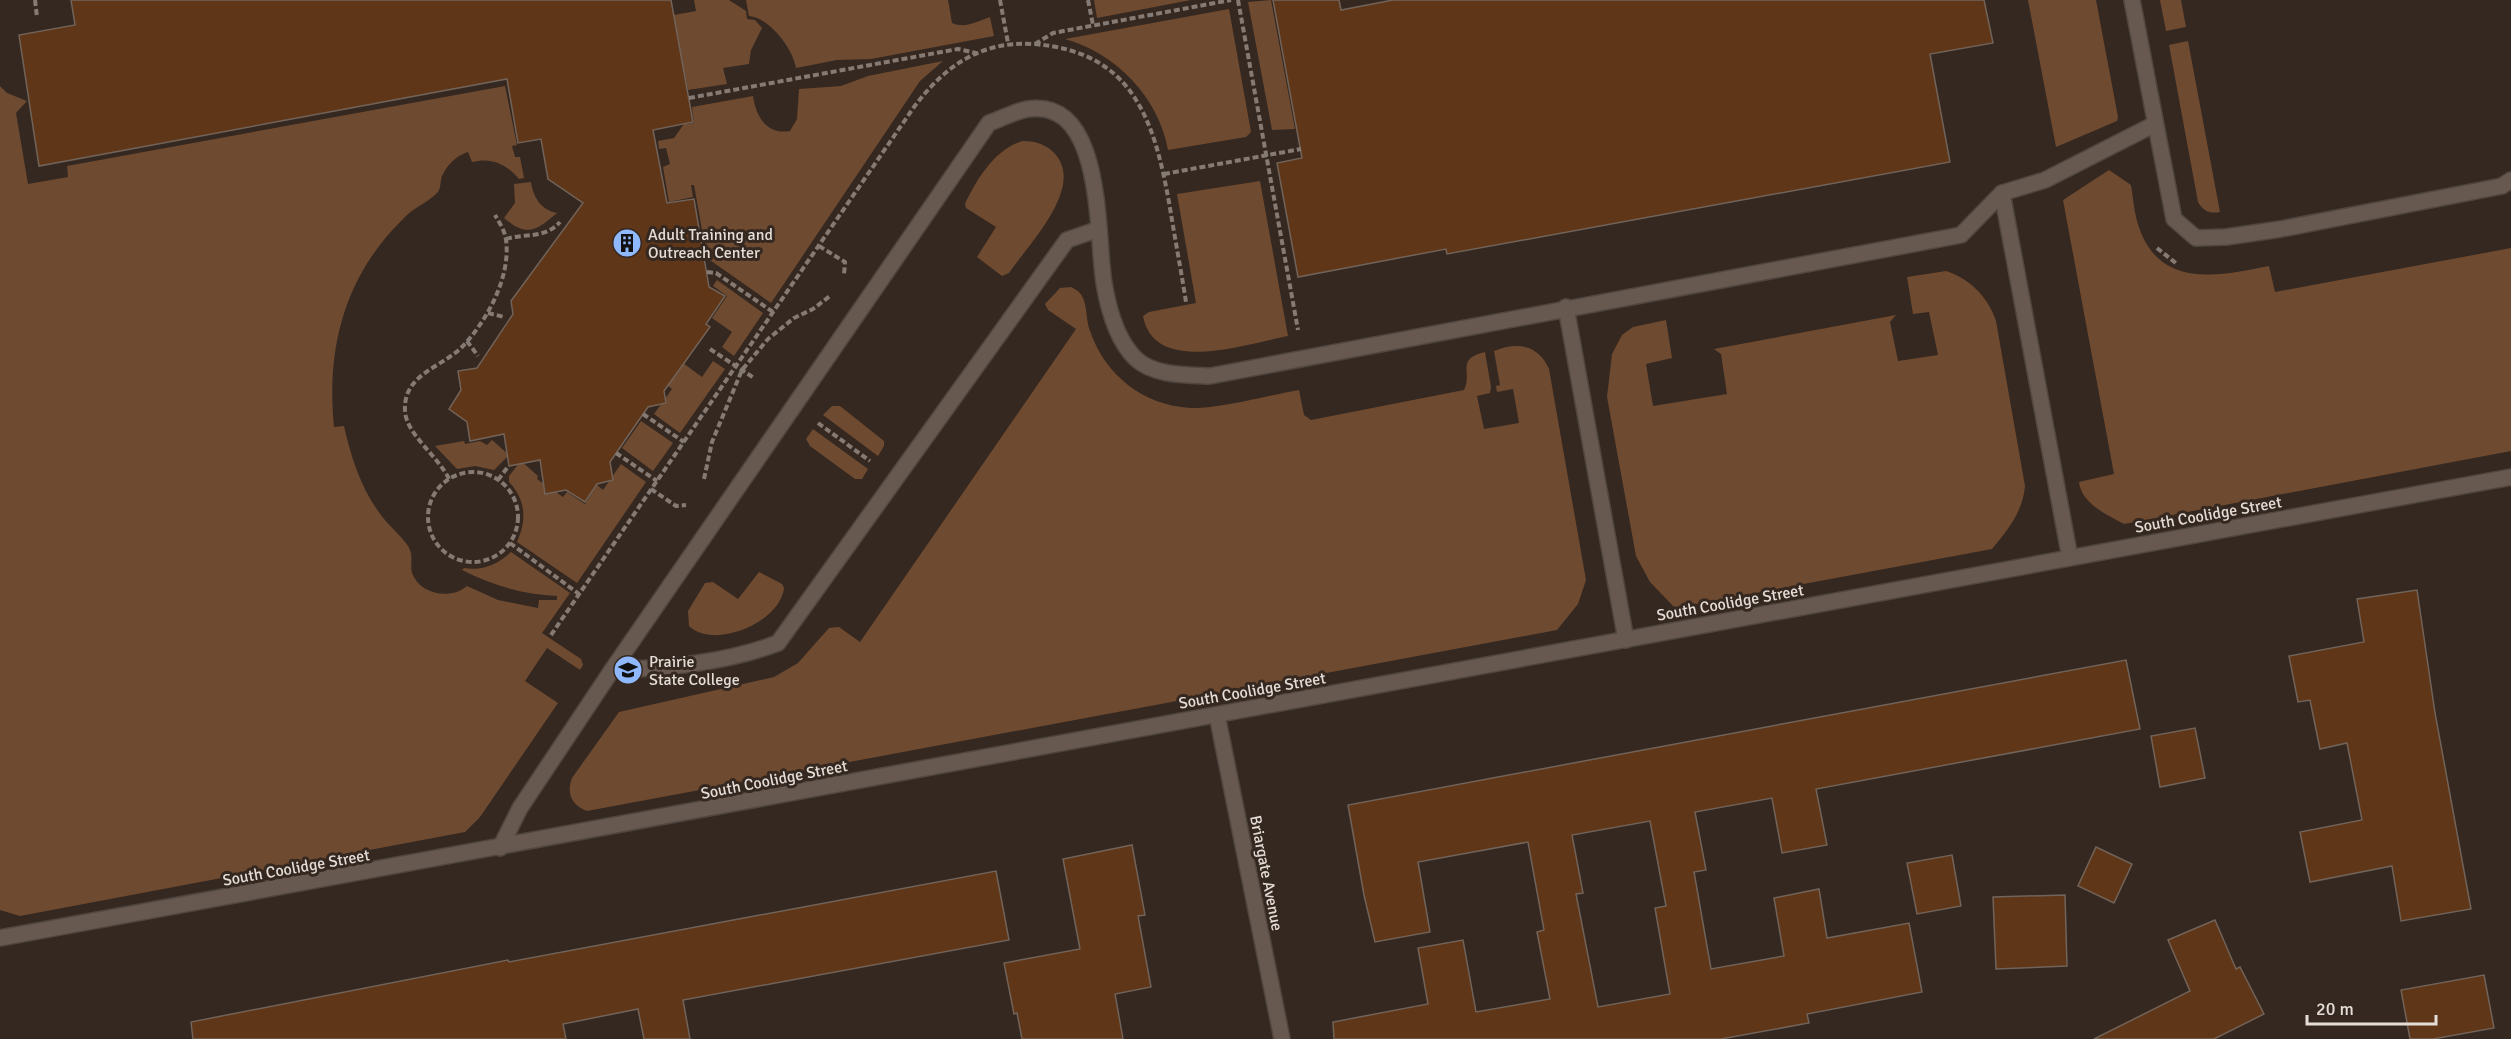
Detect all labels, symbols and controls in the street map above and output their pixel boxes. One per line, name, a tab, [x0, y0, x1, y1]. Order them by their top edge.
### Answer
place label: Adult Training and Outreach Center	[648, 225, 773, 263]
building icon: Adult Training and Outreach Center	[611, 227, 643, 259]
street label: South Coolidge Street	[2133, 492, 2284, 538]
street label: South Coolidge Street	[1655, 580, 1806, 626]
place label: Prairie State College	[649, 652, 740, 690]
school or university icon: Prairie State College	[612, 654, 644, 686]
street label: South Coolidge Street	[1177, 668, 1328, 714]
street label: South Coolidge Street	[699, 756, 850, 804]
street label: Briargate Avenue	[1245, 814, 1287, 933]
street label: South Coolidge Street	[221, 845, 372, 891]
scale bar	[2307, 988, 2436, 1026]
text: 20 m	[2316, 998, 2354, 1020]

